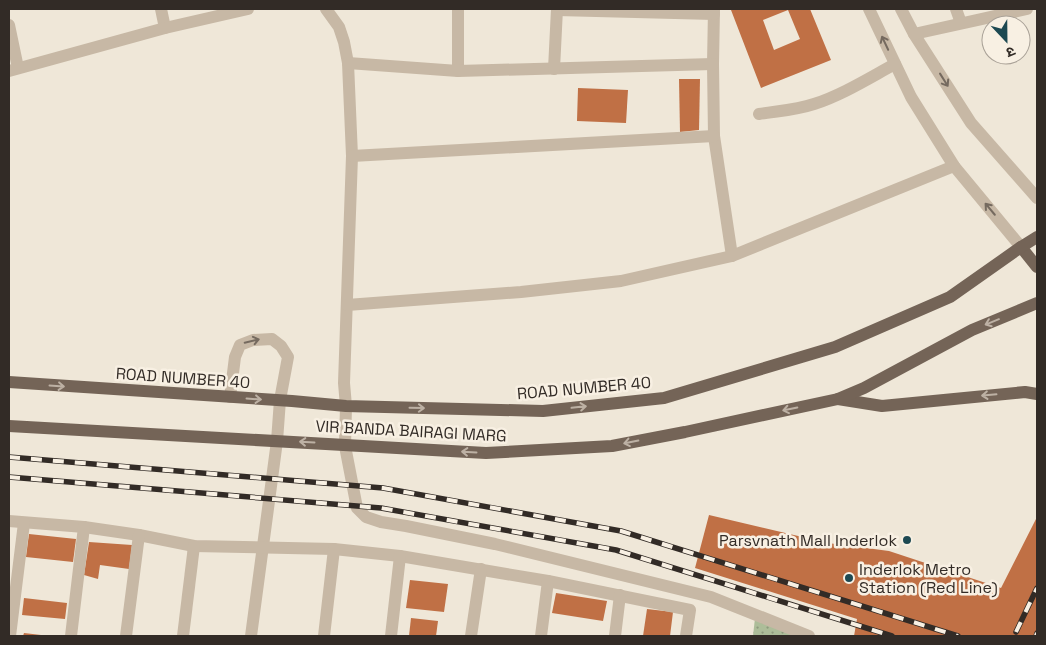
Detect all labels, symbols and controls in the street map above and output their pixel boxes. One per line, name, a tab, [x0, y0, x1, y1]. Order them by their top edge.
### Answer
north arrow	[981, 15, 1031, 65]
one-way arrow	[880, 36, 890, 51]
text: उ	[1003, 42, 1018, 62]
one-way arrow	[939, 73, 949, 87]
one-way arrow	[984, 203, 995, 216]
one-way arrow	[985, 317, 1000, 327]
one-way arrow	[244, 336, 260, 345]
street label: ROAD NUMBER 40	[115, 363, 251, 393]
street label: ROAD NUMBER 40	[516, 372, 652, 404]
one-way arrow	[49, 381, 65, 390]
one-way arrow	[981, 391, 997, 400]
one-way arrow	[246, 394, 262, 403]
one-way arrow	[571, 402, 587, 412]
one-way arrow	[408, 403, 424, 413]
one-way arrow	[782, 405, 798, 415]
street label: VIR BANDA BAIRAGI MARG	[315, 416, 507, 446]
one-way arrow	[299, 438, 315, 447]
one-way arrow	[623, 438, 639, 447]
one-way arrow	[461, 448, 477, 457]
place label: Parsvnath Mall Inderlok	[719, 530, 897, 551]
marker: Parsvnath Mall Inderlok	[901, 534, 913, 546]
place label: Inderlok Metro Station (Red Line)	[859, 559, 998, 598]
marker: Inderlok Metro Station (Red Line)	[843, 572, 855, 584]

